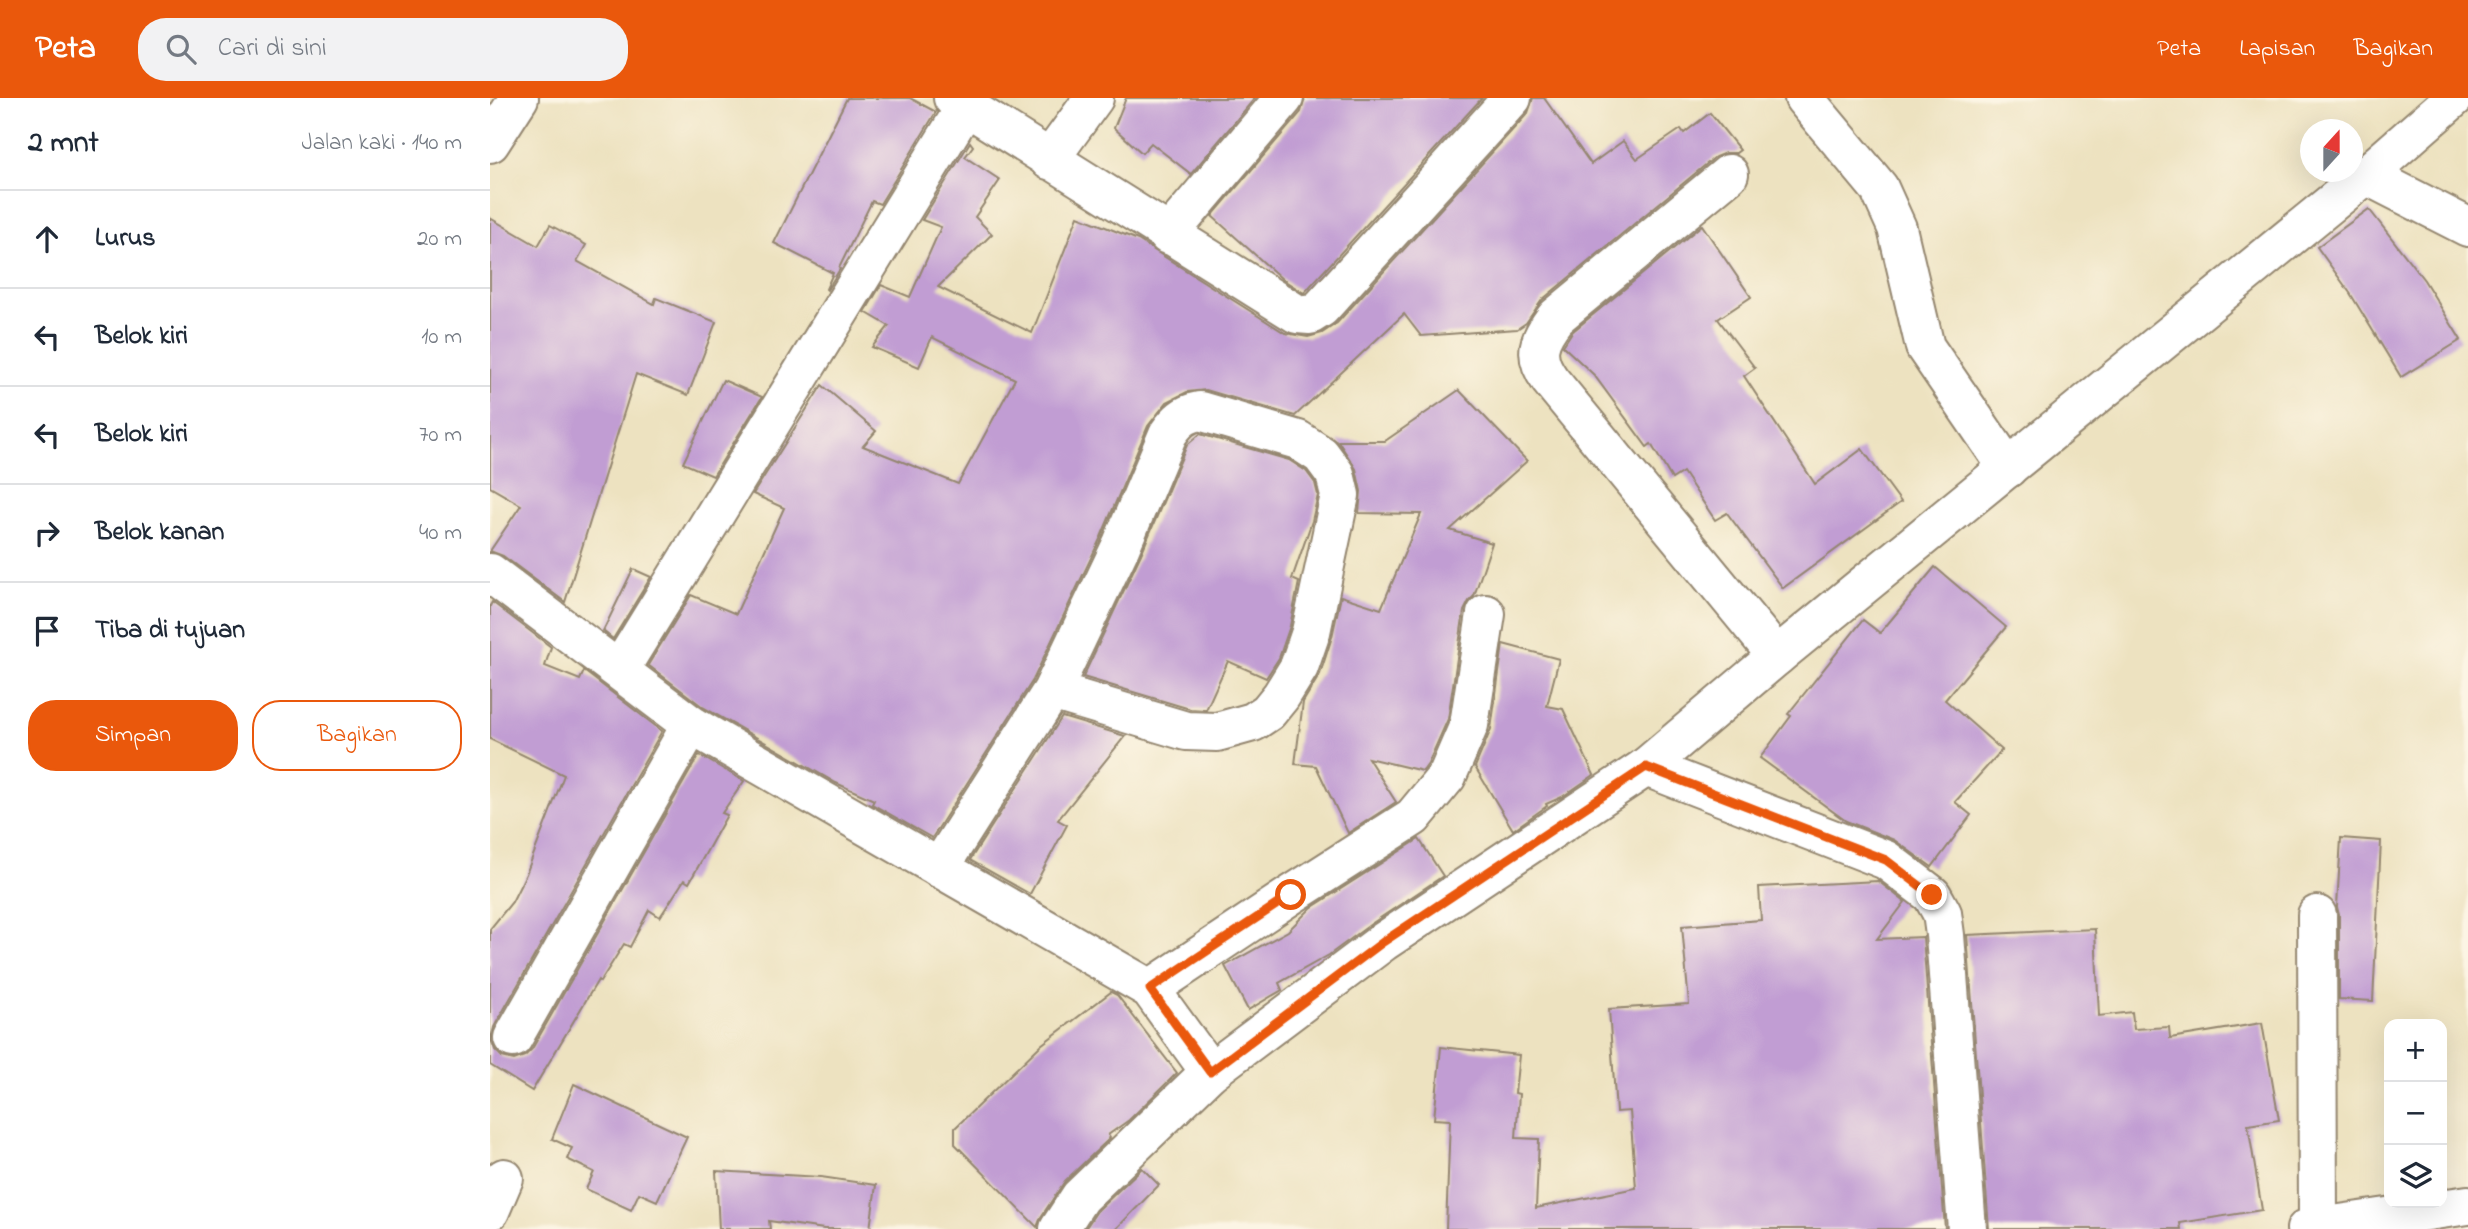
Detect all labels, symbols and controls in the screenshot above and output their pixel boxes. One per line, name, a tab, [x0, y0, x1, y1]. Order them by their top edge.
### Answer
search box	[138, 18, 628, 81]
text: Peta	[35, 25, 96, 73]
icon: search	[162, 30, 200, 68]
text: Cari di sini	[218, 30, 327, 68]
text: Peta	[2157, 32, 2201, 67]
text: Lapisan	[2239, 32, 2315, 67]
text: Bagikan	[2353, 32, 2433, 67]
north arrow	[2300, 119, 2363, 182]
text: 2 mnt	[28, 122, 99, 166]
text: Jalan kaki · 140 m	[302, 127, 462, 160]
icon: ahead	[28, 220, 66, 258]
text: Lurus	[95, 220, 156, 258]
text: 20 m	[417, 223, 462, 256]
icon: left	[28, 318, 66, 356]
text: Belok kiri	[95, 318, 188, 356]
text: 10 m	[421, 321, 462, 354]
icon: left	[28, 416, 66, 454]
text: Belok kiri	[95, 416, 188, 454]
text: 70 m	[419, 419, 462, 452]
icon: right	[28, 514, 66, 552]
text: Belok kanan	[95, 514, 224, 552]
text: 40 m	[419, 517, 462, 550]
icon: arrive	[28, 612, 66, 650]
text: Tiba di tujuan	[95, 612, 245, 650]
button: Simpan	[28, 700, 238, 771]
button: Bagikan	[252, 700, 462, 771]
route start	[1275, 879, 1306, 910]
route end	[1916, 879, 1947, 910]
map controls	[2384, 1019, 2447, 1208]
button: +	[2384, 1019, 2447, 1082]
button: −	[2384, 1082, 2447, 1145]
button: layers	[2384, 1145, 2447, 1208]

